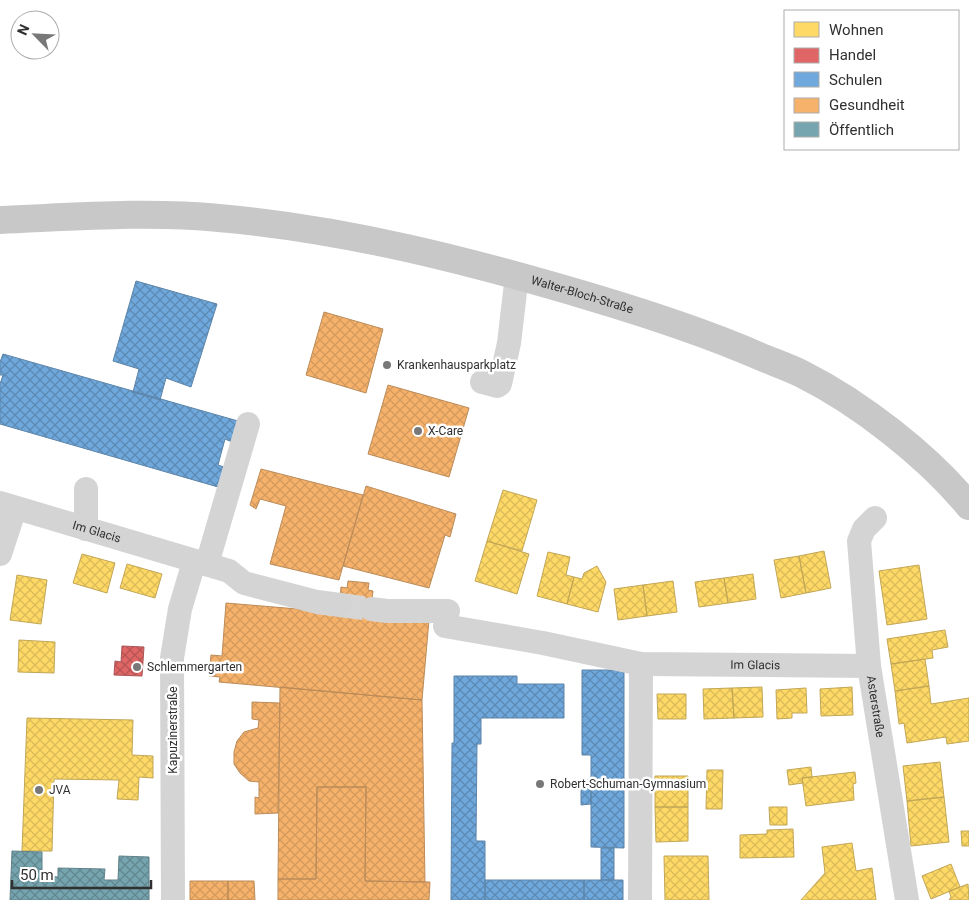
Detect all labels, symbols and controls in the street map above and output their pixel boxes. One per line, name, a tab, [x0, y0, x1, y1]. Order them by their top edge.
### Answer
north arrow	[10, 10, 60, 60]
legend	[784, 10, 959, 150]
text: Wohnen	[829, 21, 883, 39]
text: N	[14, 22, 32, 37]
text: Handel	[829, 46, 876, 64]
text: Schulen	[829, 71, 882, 89]
text: Gesundheit	[829, 96, 905, 114]
text: Öffentlich	[829, 121, 894, 139]
street label: Walter-Bloch-Straße	[529, 273, 635, 317]
place label: Krankenhausparkplatz	[397, 358, 516, 372]
marker: Krankenhausparkplatz	[381, 359, 393, 371]
place label: X-Care	[428, 424, 463, 438]
marker: X-Care	[412, 425, 424, 437]
street label: Im Glacis	[71, 518, 123, 546]
street label: Im Glacis	[730, 658, 780, 672]
place label: Schlemmergarten	[147, 660, 242, 674]
marker: Schlemmergarten	[131, 661, 143, 673]
street label: Asterstraße	[864, 675, 887, 738]
street label: Kapuzinerstraße	[166, 686, 180, 774]
place label: Robert-Schuman-Gymnasium	[550, 777, 706, 791]
marker: Robert-Schuman-Gymnasium	[534, 778, 546, 790]
place label: JVA	[49, 783, 71, 797]
marker: JVA	[33, 784, 45, 796]
scale bar	[12, 858, 151, 890]
text: 50 m	[20, 866, 54, 884]

